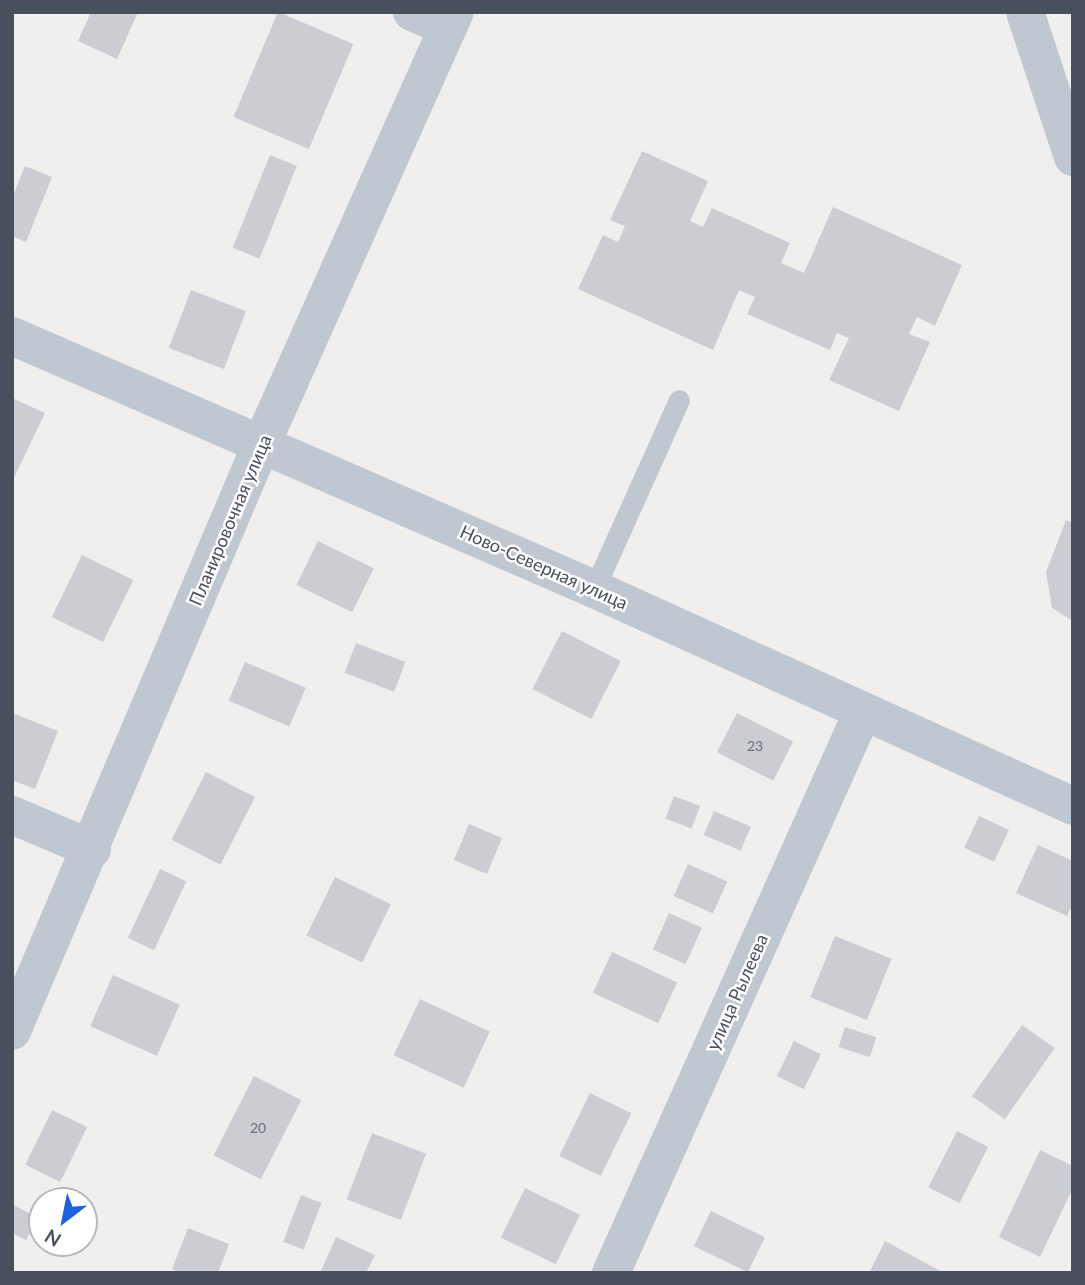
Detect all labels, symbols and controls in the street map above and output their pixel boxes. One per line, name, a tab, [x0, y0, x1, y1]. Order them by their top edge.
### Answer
street label: Планировочная улица	[184, 431, 276, 609]
street label: Ново-Северная улица	[457, 520, 631, 614]
house number: 23	[747, 738, 763, 754]
street label: улица Рылеева	[702, 931, 772, 1053]
house number: 20	[250, 1120, 266, 1136]
north arrow	[28, 1187, 98, 1257]
text: N	[40, 1225, 65, 1252]

